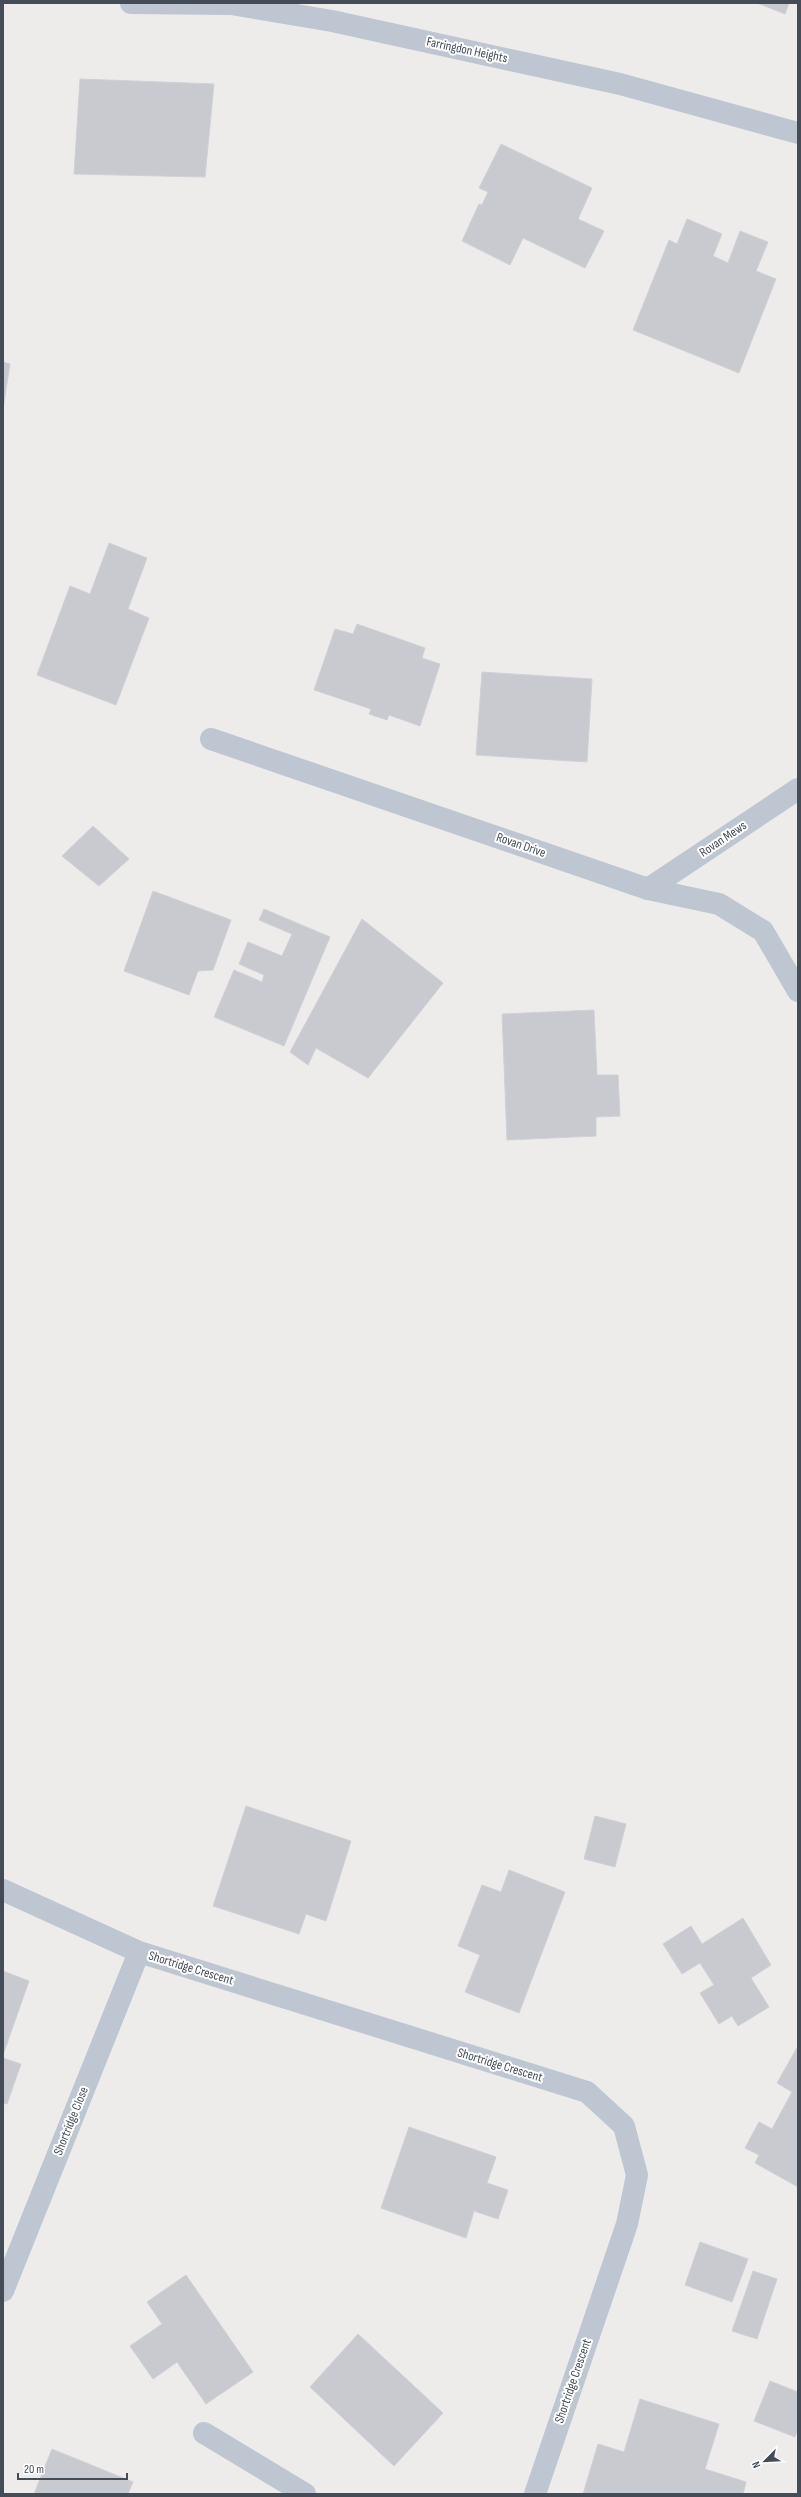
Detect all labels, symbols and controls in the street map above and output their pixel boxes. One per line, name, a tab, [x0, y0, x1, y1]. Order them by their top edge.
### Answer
street label: Farringdon Heights	[425, 34, 509, 66]
street label: Rovan Mews	[696, 817, 750, 861]
street label: Rovan Drive	[494, 829, 548, 861]
street label: Shortridge Crescent	[147, 1947, 235, 1989]
street label: Shortridge Crescent	[456, 2044, 544, 2086]
street label: Shortridge Close	[50, 2084, 92, 2158]
street label: Shortridge Crescent	[551, 2337, 595, 2425]
north arrow	[745, 2441, 785, 2481]
scale bar	[18, 2455, 127, 2481]
text: N	[749, 2459, 763, 2470]
text: 20 m	[24, 2462, 44, 2477]

